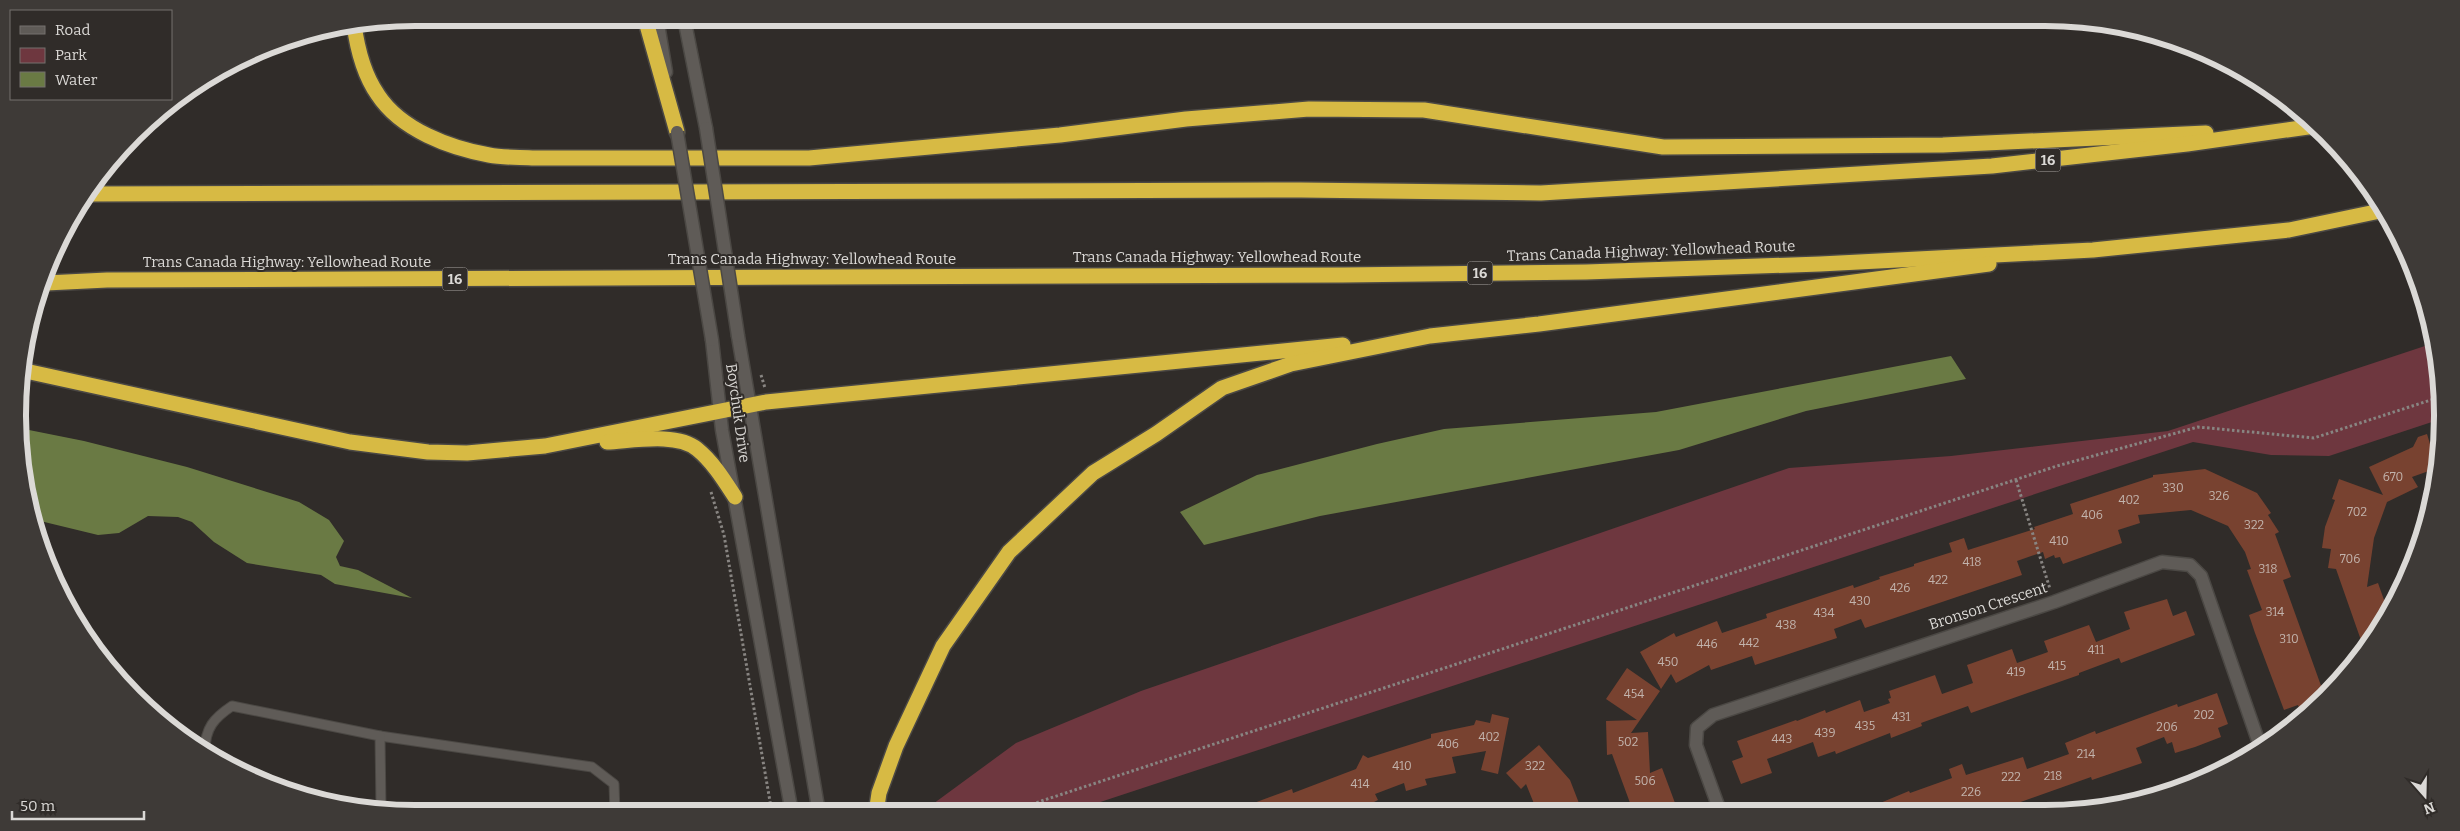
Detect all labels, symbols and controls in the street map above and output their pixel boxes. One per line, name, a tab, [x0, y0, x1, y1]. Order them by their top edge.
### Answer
legend	[10, 10, 172, 100]
text: Road	[55, 21, 90, 39]
text: Park	[55, 46, 87, 64]
text: Water	[55, 71, 98, 89]
road number: 16	[2036, 148, 2060, 172]
street label: Trans Canada Highway: Yellowhead Route	[1506, 237, 1796, 265]
street label: Trans Canada Highway: Yellowhead Route	[1073, 248, 1361, 266]
street label: Trans Canada Highway: Yellowhead Route	[668, 250, 956, 268]
street label: Trans Canada Highway: Yellowhead Route	[143, 253, 431, 271]
road number: 16	[1468, 262, 1492, 284]
road number: 16	[442, 268, 468, 290]
street label: Boychuk Drive	[722, 362, 754, 464]
house number: 670	[2383, 470, 2403, 484]
house number: 330	[2162, 481, 2184, 495]
house number: 326	[2209, 489, 2229, 503]
house number: 402	[2118, 493, 2140, 507]
house number: 702	[2347, 505, 2367, 519]
house number: 406	[2081, 508, 2103, 522]
house number: 322	[2244, 518, 2264, 532]
house number: 410	[2049, 534, 2069, 548]
house number: 706	[2340, 552, 2360, 566]
house number: 418	[1962, 555, 1982, 569]
house number: 318	[2259, 562, 2277, 576]
house number: 422	[1928, 573, 1948, 587]
street label: Bronson Crescent	[1926, 578, 2050, 634]
house number: 426	[1890, 581, 1910, 595]
house number: 430	[1849, 594, 1871, 608]
house number: 314	[2266, 605, 2284, 619]
house number: 434	[1814, 606, 1834, 620]
house number: 438	[1775, 618, 1797, 632]
house number: 310	[2279, 632, 2299, 646]
house number: 442	[1739, 636, 1759, 650]
house number: 446	[1696, 637, 1718, 651]
house number: 411	[2088, 643, 2104, 657]
house number: 450	[1657, 655, 1679, 669]
house number: 415	[2048, 659, 2066, 673]
house number: 419	[2007, 665, 2025, 679]
house number: 454	[1624, 687, 1644, 701]
house number: 202	[2194, 708, 2214, 722]
house number: 431	[1892, 710, 1910, 724]
house number: 435	[1855, 719, 1875, 733]
house number: 206	[2156, 720, 2178, 734]
house number: 439	[1815, 726, 1835, 740]
house number: 402	[1478, 730, 1500, 744]
house number: 443	[1772, 732, 1793, 746]
house number: 502	[1618, 735, 1638, 749]
house number: 406	[1437, 737, 1459, 751]
house number: 214	[2077, 747, 2095, 761]
house number: 410	[1392, 759, 1412, 773]
house number: 322	[1525, 759, 1545, 773]
house number: 218	[2044, 769, 2062, 783]
house number: 222	[2001, 770, 2021, 784]
north arrow	[2400, 771, 2450, 821]
house number: 506	[1634, 774, 1656, 788]
house number: 414	[1351, 777, 1369, 791]
house number: 226	[1961, 785, 1981, 799]
scale bar	[12, 788, 145, 820]
text: 50 m	[20, 797, 56, 815]
text: N	[2421, 798, 2437, 818]

